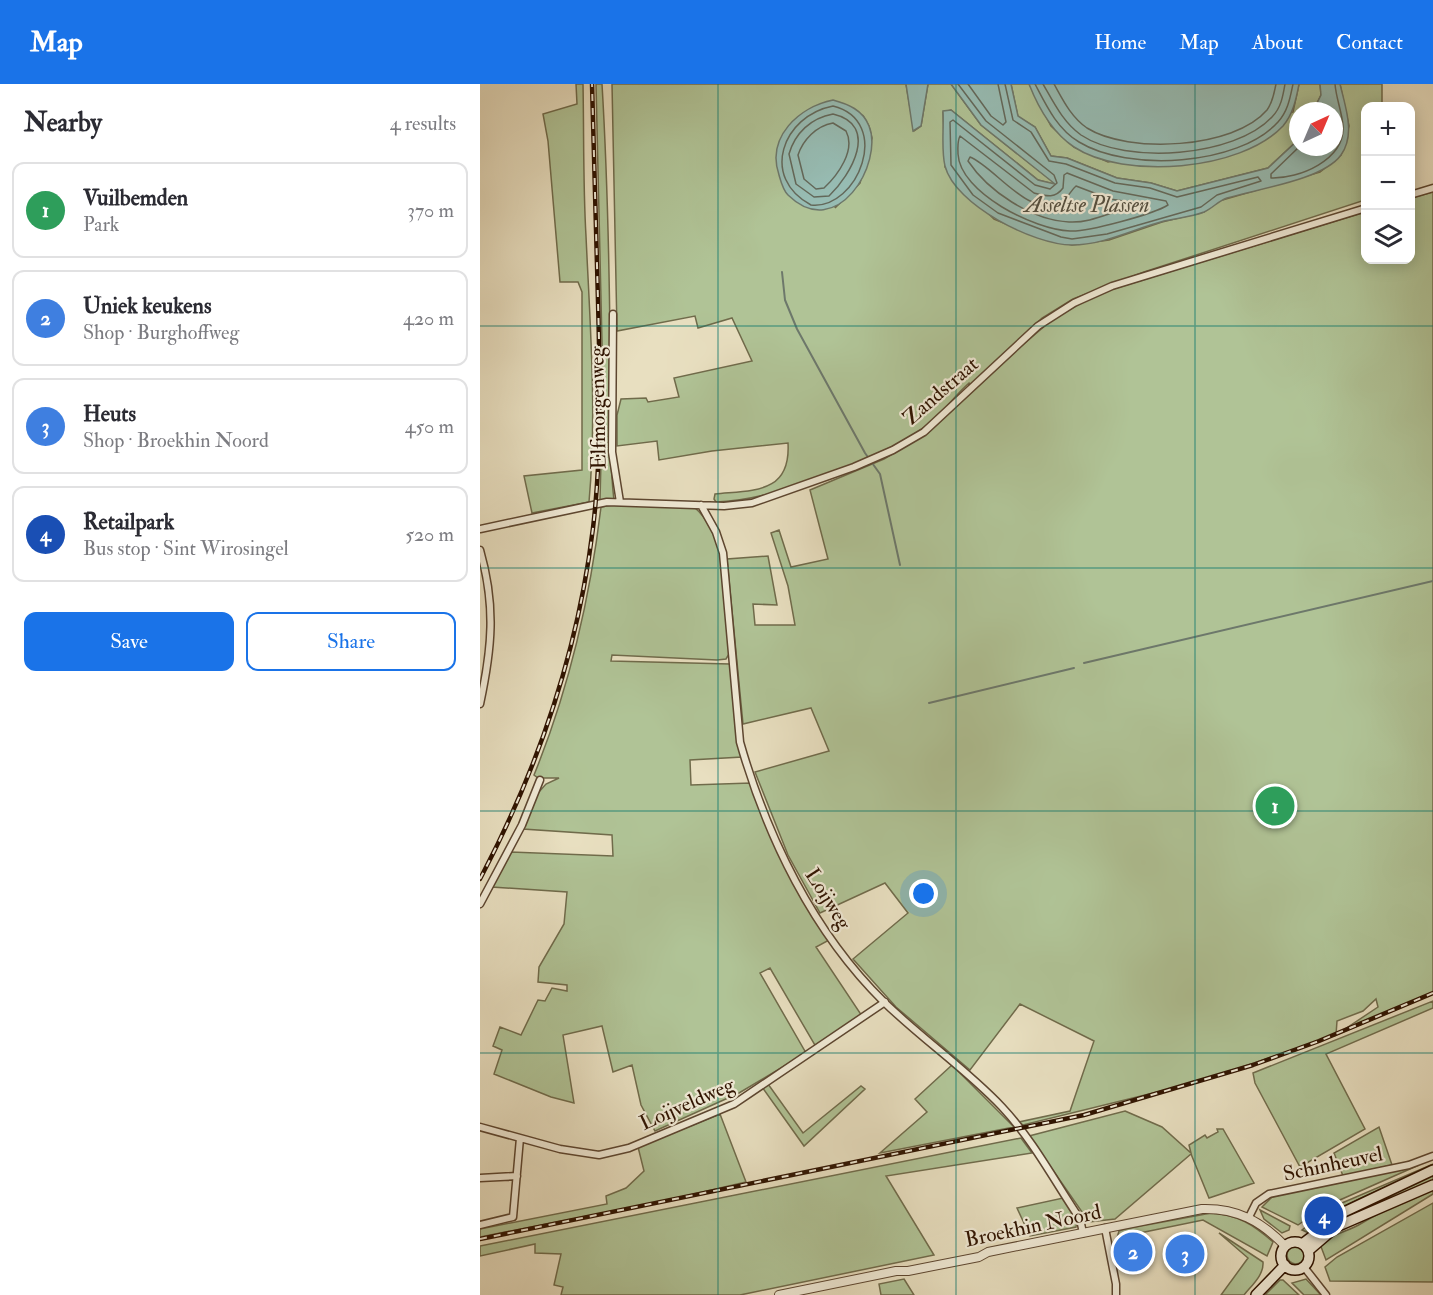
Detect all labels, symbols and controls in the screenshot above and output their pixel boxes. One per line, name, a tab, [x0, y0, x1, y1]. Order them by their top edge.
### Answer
text: Map	[30, 25, 83, 60]
text: Home	[1094, 29, 1146, 56]
text: Map	[1179, 29, 1219, 56]
text: About	[1252, 29, 1303, 56]
text: Contact	[1336, 29, 1403, 56]
north arrow	[1289, 102, 1343, 156]
map controls	[1361, 102, 1415, 264]
button: +	[1361, 102, 1415, 156]
text: Nearby	[24, 107, 102, 139]
text: 4 results	[390, 111, 456, 136]
button: −	[1361, 156, 1415, 210]
text: Vuilbemden	[83, 184, 188, 212]
water label: Asseltse Plassen	[1023, 191, 1149, 219]
text: 1	[42, 198, 49, 223]
text: 370 m	[407, 198, 454, 223]
button: layers	[1361, 210, 1415, 264]
text: Park	[83, 212, 119, 237]
text: Uniek keukens	[83, 292, 211, 320]
text: 2	[40, 306, 51, 331]
text: 420 m	[403, 306, 454, 331]
text: Shop · Burghoffweg	[83, 320, 239, 345]
street label: Elfmorgenweg	[583, 346, 613, 470]
street label: Zandstraat	[898, 351, 984, 431]
text: Heuts	[83, 400, 136, 428]
text: 3	[42, 414, 49, 439]
text: 450 m	[405, 414, 454, 439]
text: Shop · Broekhin Noord	[83, 428, 269, 453]
text: Retailpark	[83, 508, 174, 536]
text: 4	[40, 522, 51, 547]
text: 520 m	[405, 522, 454, 547]
text: Bus stop · Sint Wirosingel	[83, 536, 289, 561]
button: Save	[24, 612, 234, 671]
button: Share	[246, 612, 456, 671]
pin: 1	[1256, 784, 1294, 828]
street label: Loijweg	[799, 863, 858, 935]
your location	[909, 879, 938, 908]
street label: Loijveldweg	[635, 1071, 739, 1137]
street label: Schinheuvel	[1281, 1140, 1386, 1188]
pin: 4	[1304, 1194, 1344, 1238]
street label: Broekhin Noord	[962, 1198, 1104, 1254]
pin: 2	[1114, 1230, 1152, 1274]
pin: 3	[1166, 1232, 1204, 1276]

